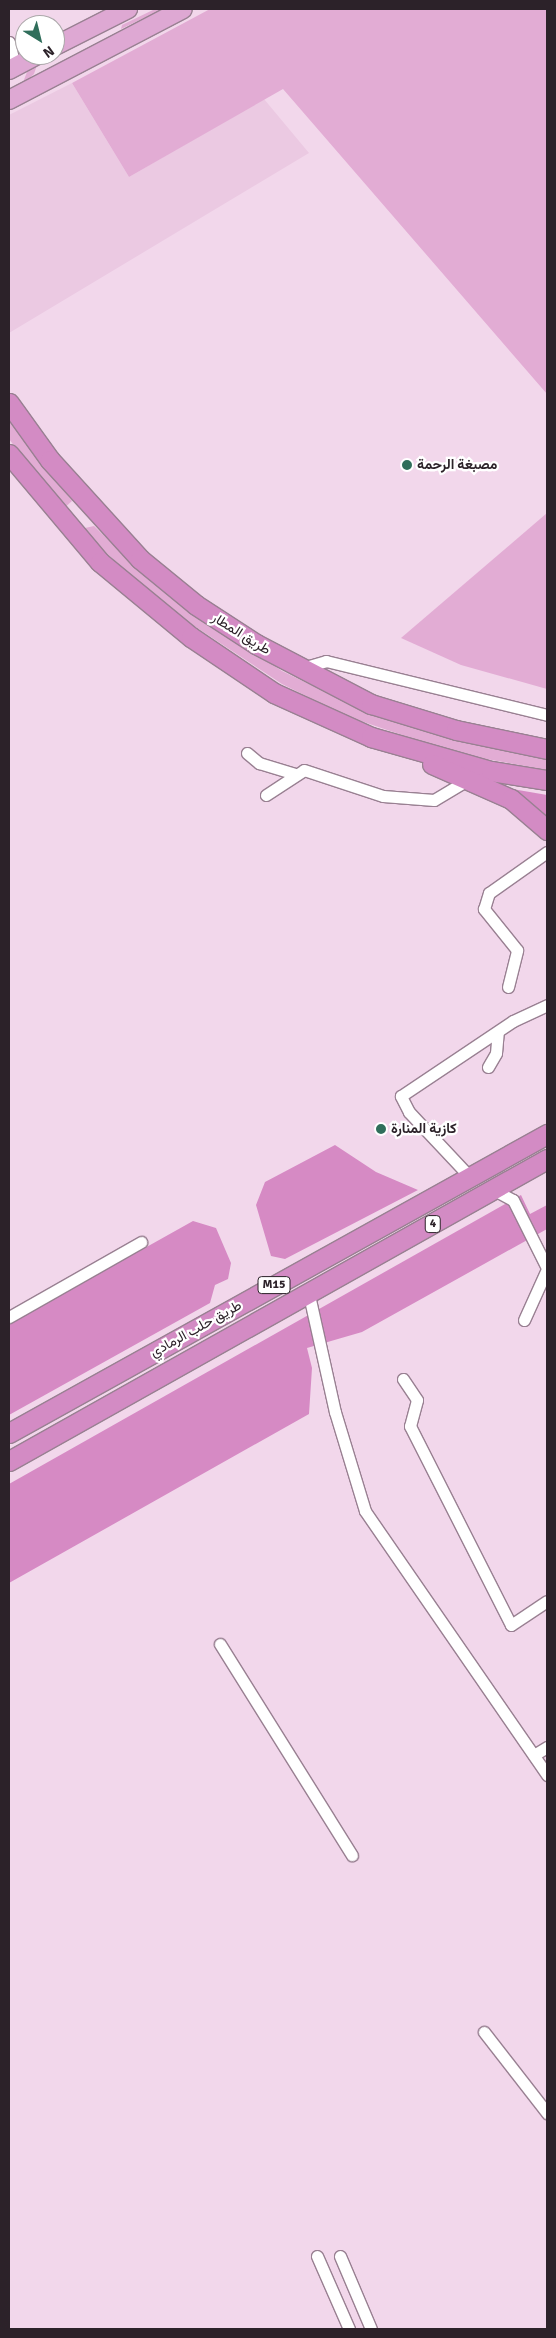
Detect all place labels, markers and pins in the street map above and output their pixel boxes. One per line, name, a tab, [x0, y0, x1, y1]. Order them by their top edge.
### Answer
place label: مصبغة الرحمة	[417, 457, 497, 473]
marker: مصبغة الرحمة	[401, 459, 413, 471]
place label: كازية المنارة	[391, 1121, 457, 1137]
marker: كازية المنارة	[375, 1123, 387, 1135]

